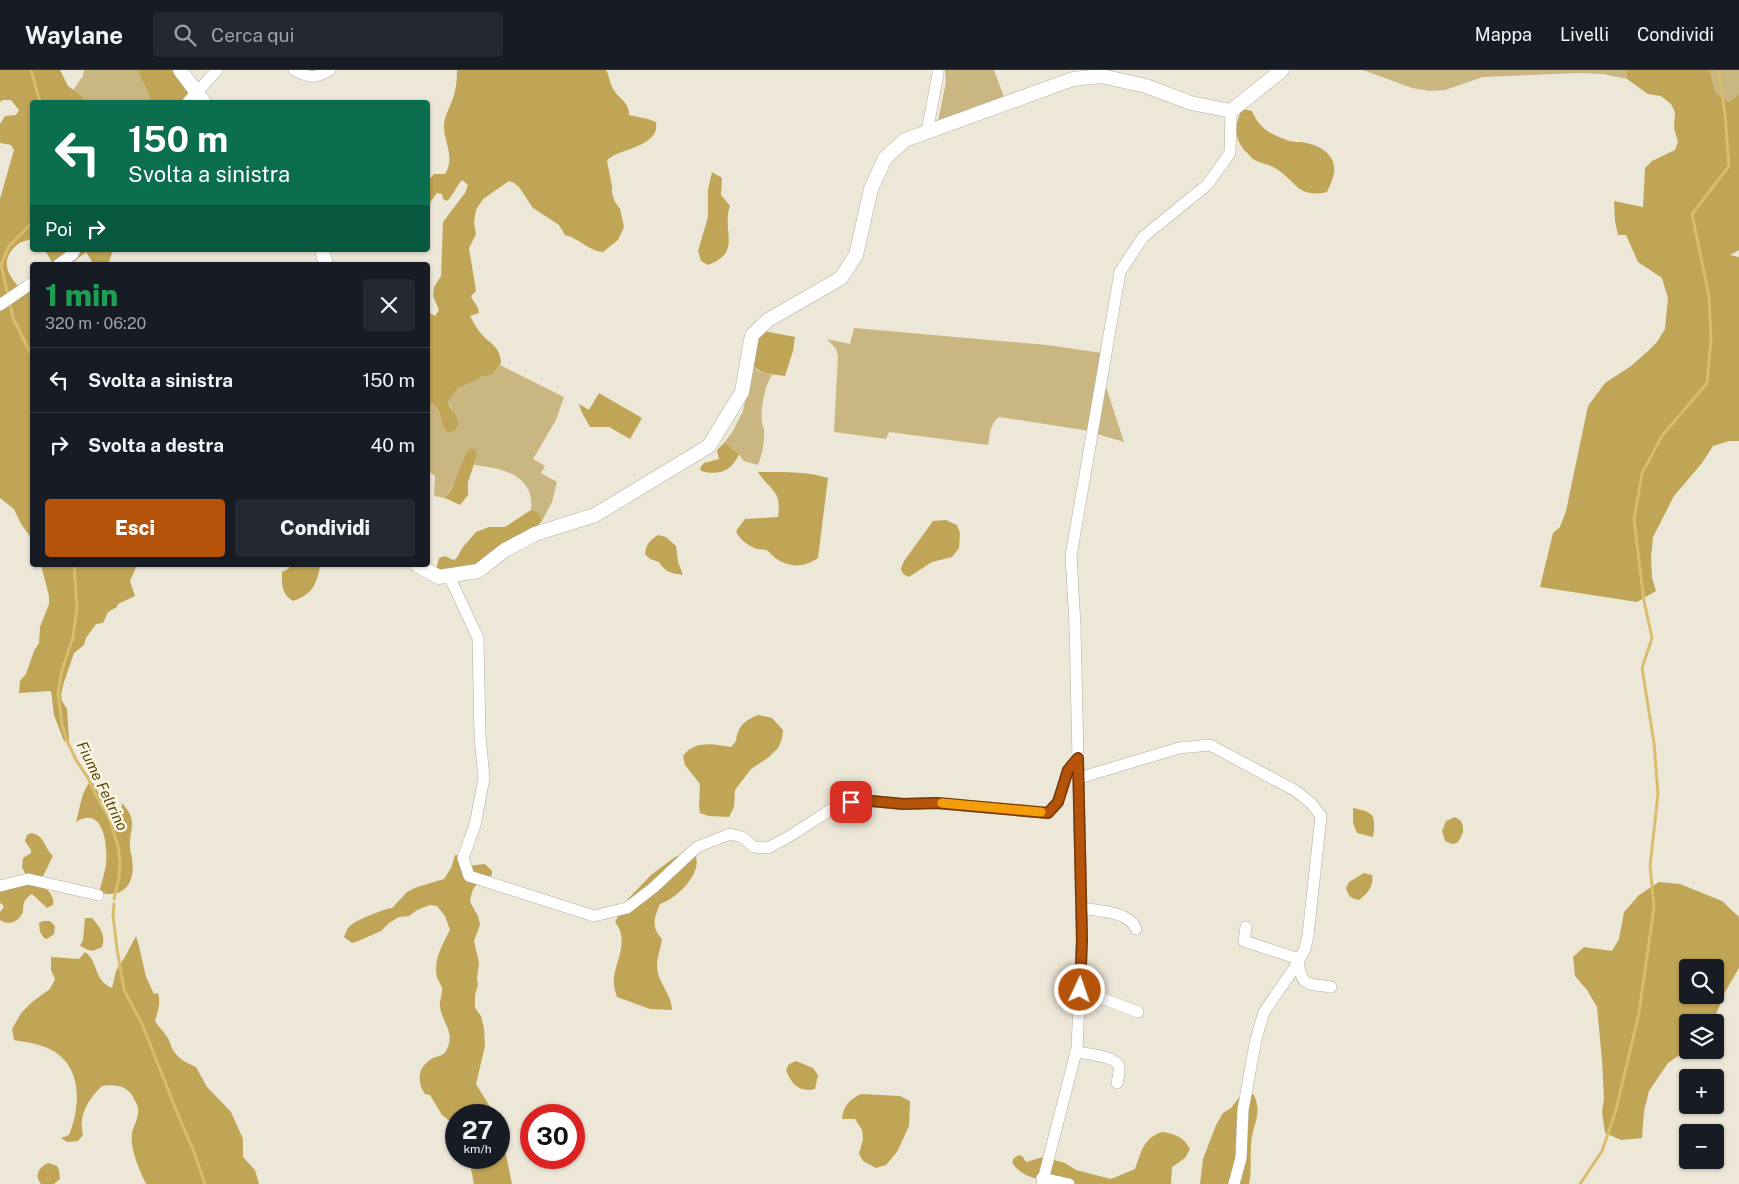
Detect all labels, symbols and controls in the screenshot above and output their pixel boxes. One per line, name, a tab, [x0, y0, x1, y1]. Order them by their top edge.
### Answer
search box	[153, 12, 503, 57]
text: Waylane	[25, 21, 123, 49]
icon: search	[171, 21, 199, 49]
text: Cerca qui	[211, 24, 294, 46]
text: Mappa	[1475, 24, 1532, 45]
text: Livelli	[1560, 24, 1609, 45]
text: Condividi	[1637, 24, 1714, 45]
text: 150 m	[128, 119, 228, 160]
icon: left	[45, 120, 110, 185]
text: Svolta a sinistra	[128, 161, 290, 187]
icon: right	[82, 215, 110, 243]
text: Poi	[45, 218, 72, 240]
text: 1 min	[45, 277, 118, 313]
button: close	[363, 279, 415, 331]
text: 320 m · 06:20	[45, 314, 146, 333]
icon: left	[45, 366, 73, 394]
text: Svolta a sinistra	[88, 369, 233, 391]
text: 150 m	[362, 369, 415, 391]
icon: right	[45, 431, 73, 459]
text: Svolta a destra	[88, 434, 224, 456]
text: 40 m	[370, 434, 415, 456]
button: Esci	[45, 499, 225, 557]
button: Condividi	[235, 499, 415, 557]
water label: Fiume Feltrino	[74, 738, 131, 833]
pin	[830, 781, 872, 823]
icon: arrive	[837, 788, 865, 816]
map controls	[1679, 959, 1724, 1169]
button: search	[1679, 959, 1724, 1004]
position arrow	[1053, 963, 1105, 1015]
button: layers	[1679, 1014, 1724, 1059]
button: +	[1679, 1069, 1724, 1114]
speed limit sign: 30	[520, 1104, 585, 1169]
text: 27	[462, 1115, 493, 1145]
button: −	[1679, 1124, 1724, 1169]
text: km/h	[463, 1142, 492, 1156]

